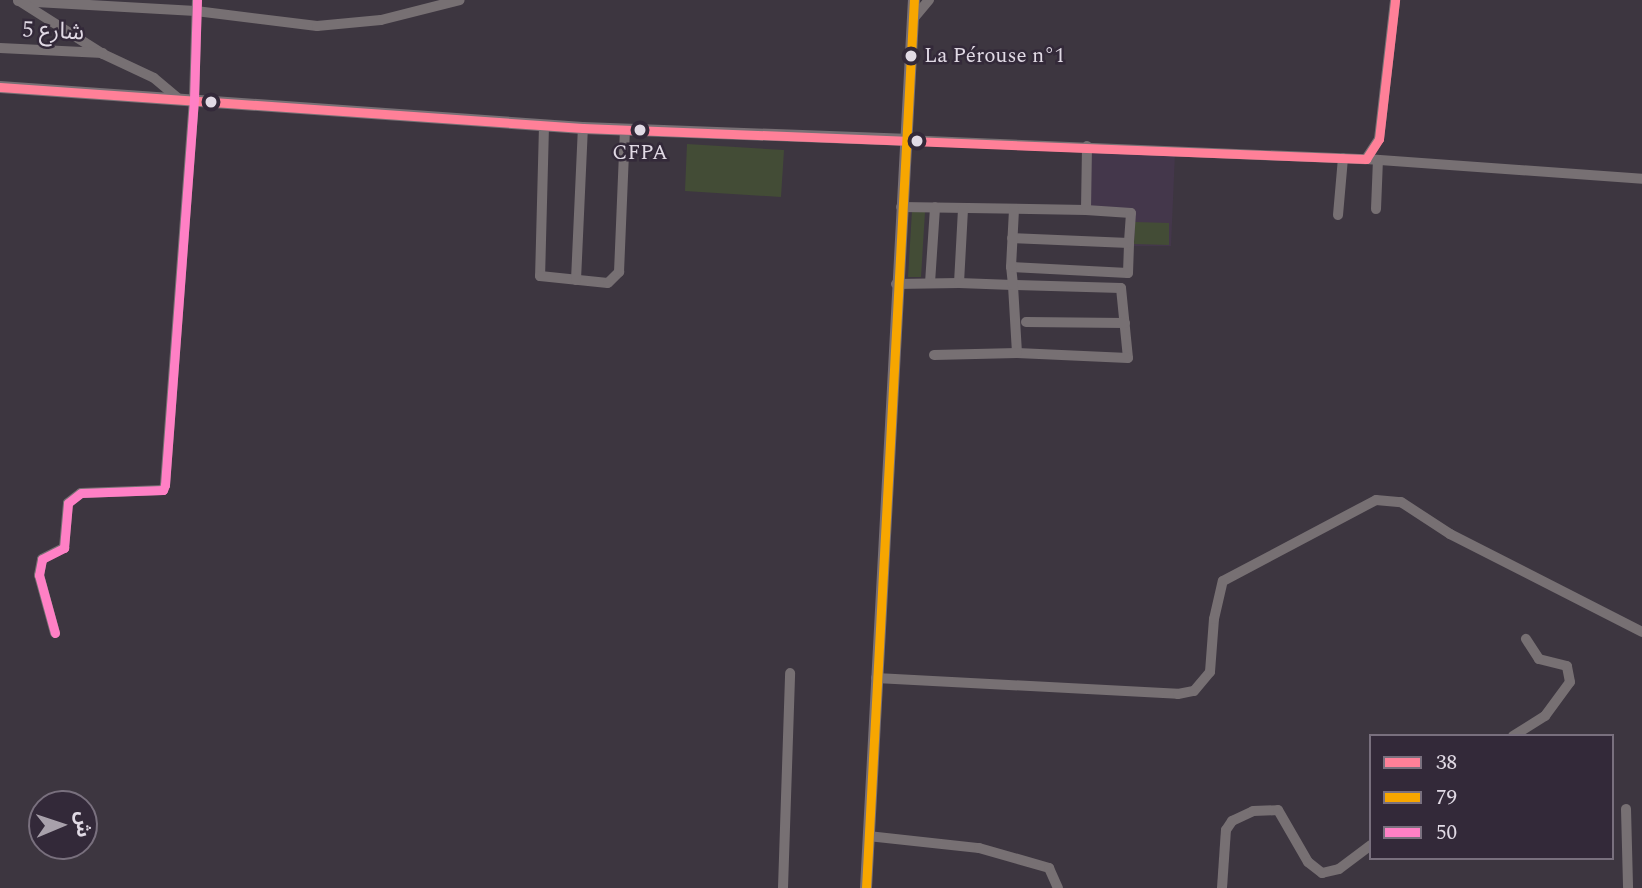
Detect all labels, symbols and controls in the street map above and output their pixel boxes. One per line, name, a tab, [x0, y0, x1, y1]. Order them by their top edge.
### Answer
street label: شارع 5	[21, 17, 85, 47]
place label: La Pérouse n°1	[924, 43, 1065, 69]
marker: La Pérouse n°1	[904, 49, 918, 63]
unlabelled marker	[204, 95, 218, 109]
marker: CFPA	[633, 123, 647, 137]
unlabelled marker	[910, 134, 924, 148]
place label: CFPA	[612, 140, 668, 166]
legend	[1369, 734, 1614, 860]
text: 38	[1436, 747, 1457, 779]
text: 79	[1436, 782, 1457, 814]
north arrow	[28, 790, 98, 860]
text: ش	[68, 811, 97, 838]
text: 50	[1436, 817, 1457, 849]

